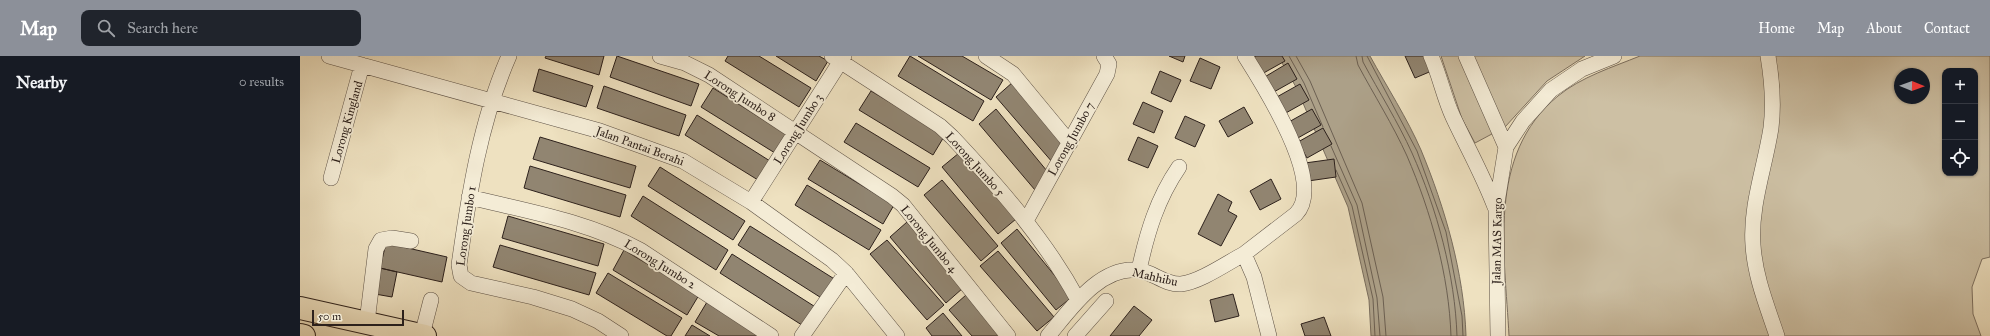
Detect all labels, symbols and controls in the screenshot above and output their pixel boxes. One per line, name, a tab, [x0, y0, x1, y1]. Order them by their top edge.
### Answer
search box	[81, 10, 361, 46]
text: Map	[20, 17, 57, 40]
icon: search	[95, 17, 117, 39]
text: Search here	[127, 19, 198, 37]
text: Home	[1758, 20, 1795, 37]
text: Map	[1817, 20, 1844, 37]
text: About	[1866, 20, 1902, 37]
text: Contact	[1924, 20, 1970, 37]
street label: Lorong Jumbo 8	[701, 68, 778, 125]
north arrow	[1894, 68, 1930, 104]
map controls	[1942, 68, 1978, 176]
button: +	[1942, 68, 1978, 104]
text: Nearby	[16, 72, 67, 93]
text: 0 results	[239, 74, 284, 90]
street label: Lorong Kingland	[329, 79, 366, 165]
street label: Lorong Jumbo 3	[771, 91, 826, 167]
street label: Lorong Jumbo 7	[1045, 100, 1098, 179]
button: −	[1942, 104, 1978, 140]
street label: Jalan Pantai Berahi	[592, 123, 687, 170]
street label: Lorong Jumbo 5	[942, 129, 1008, 200]
button: locate	[1942, 140, 1978, 176]
street label: Lorong Jumbo 1	[453, 185, 480, 267]
street label: Jalan MAS Kargo	[1489, 197, 1506, 287]
street label: Lorong Jumbo 4	[897, 203, 961, 276]
street label: Lorong Jumbo 2	[621, 236, 698, 292]
street label: Mahhibu	[1131, 265, 1180, 289]
scale bar	[312, 308, 404, 327]
text: 50 m	[318, 310, 341, 323]

